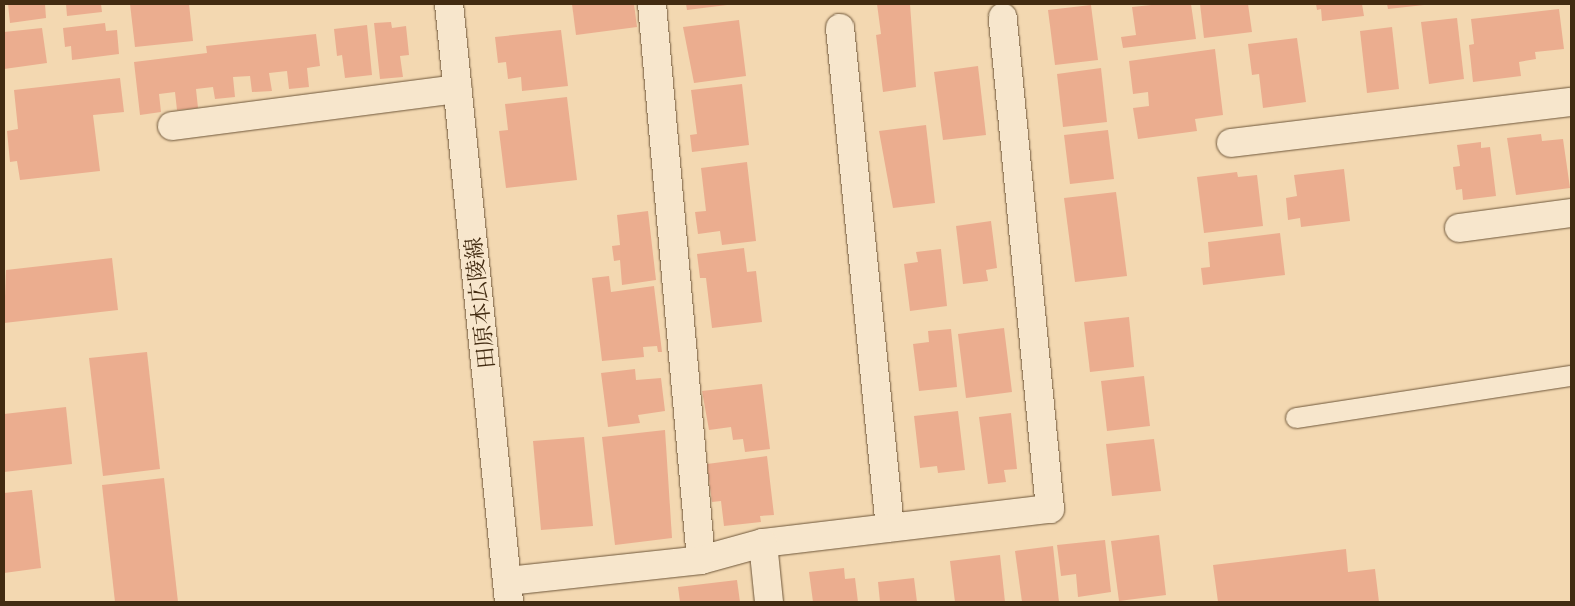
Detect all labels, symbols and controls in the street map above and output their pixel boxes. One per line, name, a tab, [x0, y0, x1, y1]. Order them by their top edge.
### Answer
street label: 田原本広陵線	[460, 236, 500, 370]

